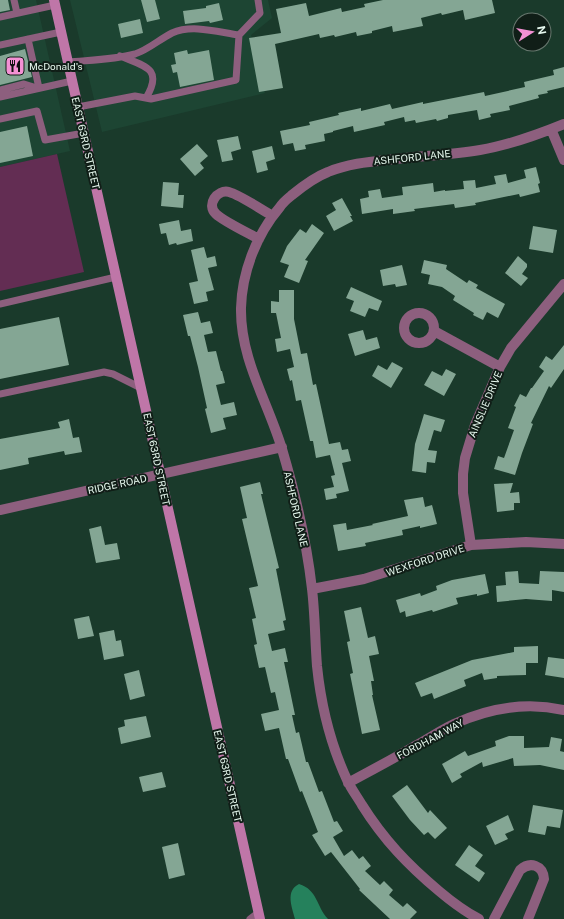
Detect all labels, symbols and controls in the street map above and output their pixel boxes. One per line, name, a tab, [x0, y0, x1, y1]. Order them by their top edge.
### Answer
north arrow	[512, 12, 552, 52]
text: N	[535, 25, 549, 35]
restaurant icon: McDonald's	[4, 55, 26, 77]
place label: McDonald's	[29, 60, 82, 72]
street label: EAST 63RD STREET	[70, 96, 102, 190]
street label: ASHFORD LANE	[373, 147, 451, 167]
street label: AINSLIE DRIVE	[466, 369, 504, 439]
street label: EAST 63RD STREET	[141, 412, 173, 506]
street label: ASHFORD LANE	[281, 470, 311, 548]
street label: RIDGE ROAD	[86, 472, 148, 496]
street label: WEXFORD DRIVE	[384, 542, 466, 578]
street label: FORDHAM WAY	[395, 716, 465, 762]
street label: EAST 63RD STREET	[212, 729, 244, 823]

